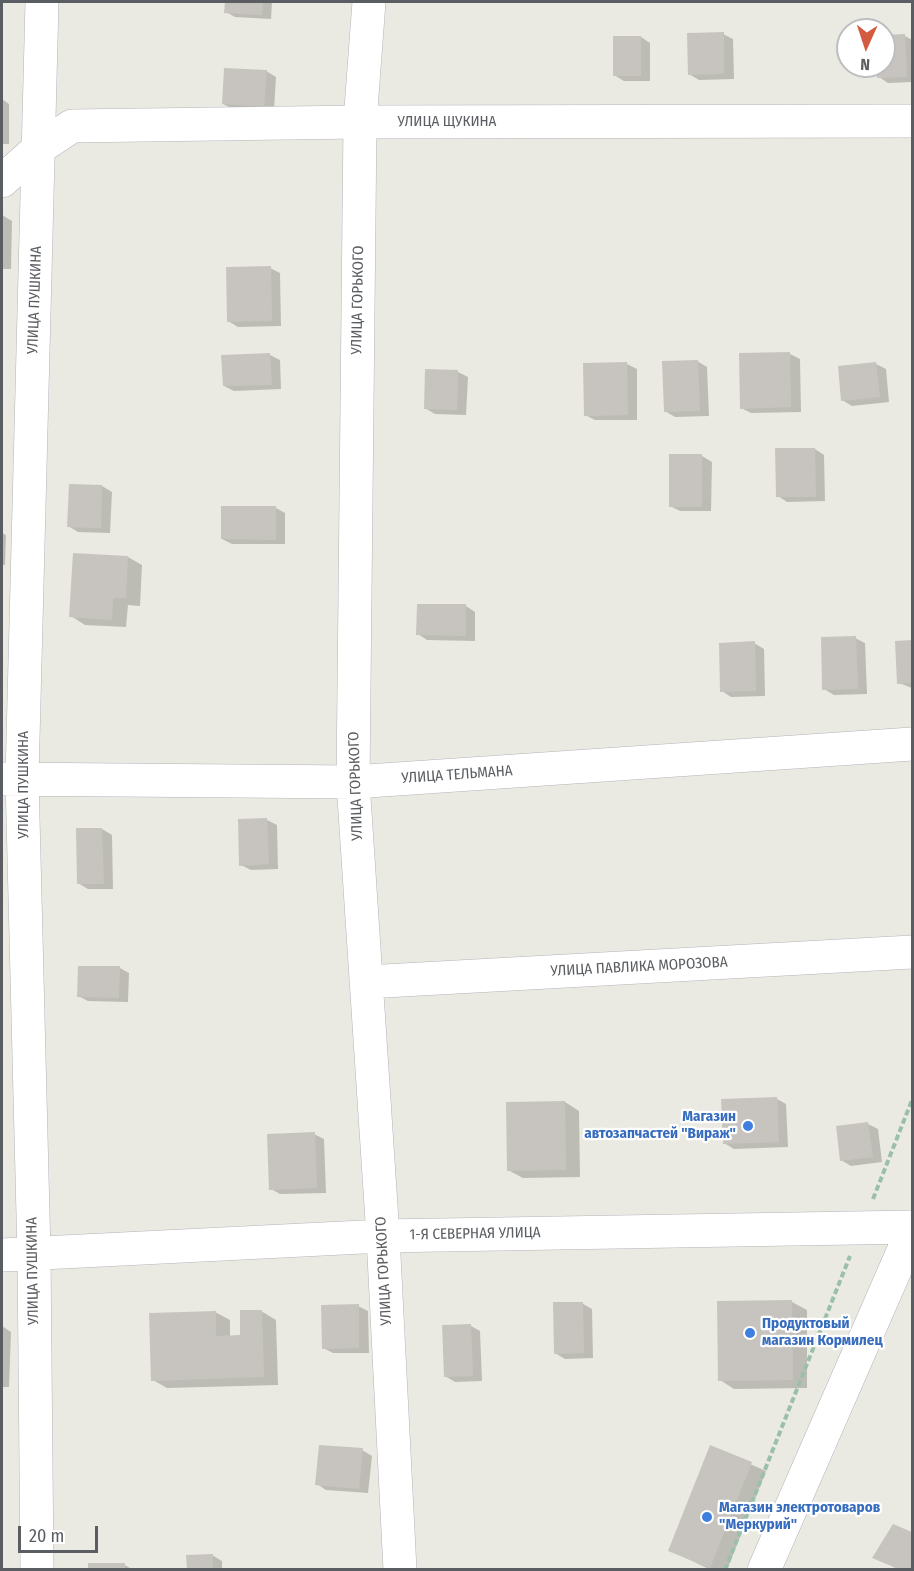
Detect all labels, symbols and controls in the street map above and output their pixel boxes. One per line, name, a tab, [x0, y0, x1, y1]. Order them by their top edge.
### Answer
north arrow	[836, 18, 896, 78]
text: N	[860, 55, 870, 74]
street label: УЛИЦА ЩУКИНА	[398, 113, 496, 131]
street label: УЛИЦА ГОРЬКОГО	[348, 245, 368, 355]
street label: УЛИЦА ПУШКИНА	[24, 246, 46, 354]
street label: УЛИЦА ПУШКИНА	[15, 731, 33, 839]
street label: УЛИЦА ГОРЬКОГО	[345, 731, 367, 841]
street label: УЛИЦА ТЕЛЬМАНА	[401, 762, 513, 788]
street label: УЛИЦА ПАВЛИКА МОРОЗОВА	[550, 953, 728, 981]
place label: Магазин автозапчастей "Вираж"	[584, 1108, 736, 1143]
marker: Магазин автозапчастей "Вираж"	[741, 1119, 755, 1133]
street label: УЛИЦА ГОРЬКОГО	[372, 1216, 396, 1326]
street label: УЛИЦА ПУШКИНА	[23, 1217, 43, 1325]
street label: 1-Я СЕВЕРНАЯ УЛИЦА	[409, 1224, 541, 1244]
place label: Продуктовый магазин Кормилец	[762, 1315, 883, 1350]
marker: Продуктовый магазин Кормилец	[743, 1326, 757, 1340]
place label: Магазин электротоваров "Меркурий"	[719, 1499, 880, 1534]
marker: Магазин электротоваров "Меркурий"	[700, 1510, 714, 1524]
scale bar	[21, 1514, 100, 1552]
text: 20 m	[29, 1525, 64, 1547]

